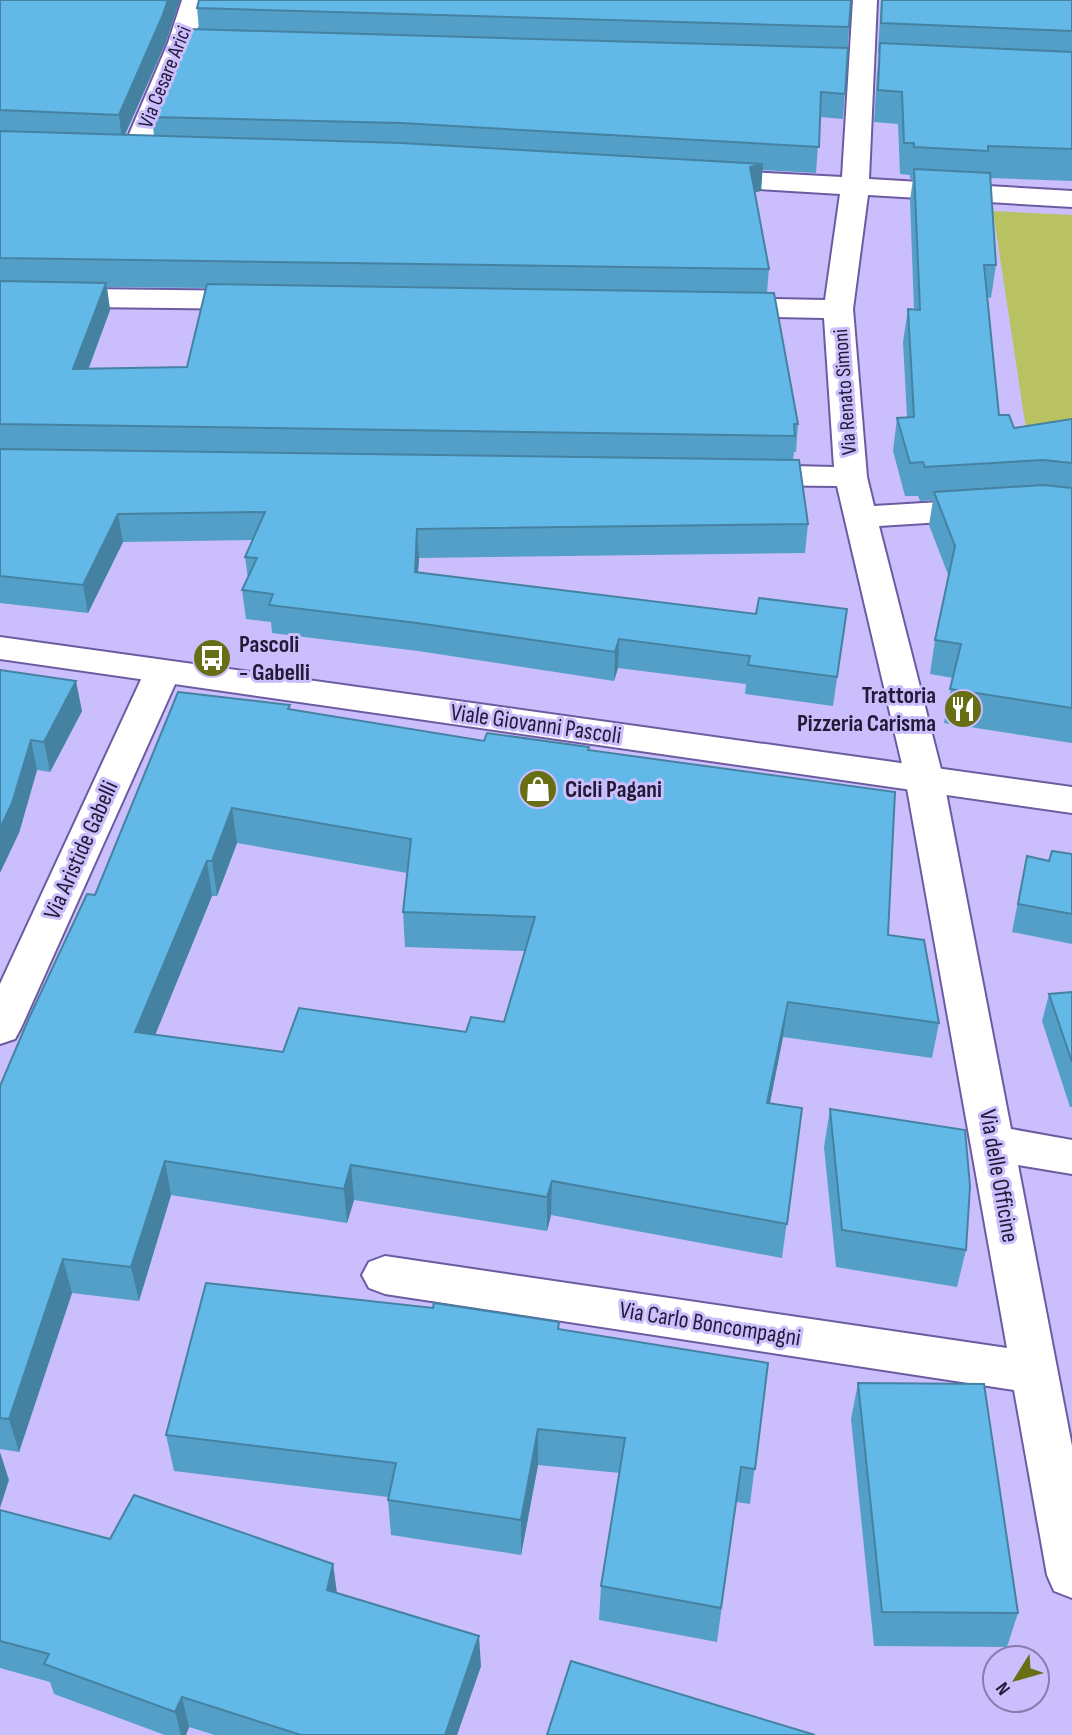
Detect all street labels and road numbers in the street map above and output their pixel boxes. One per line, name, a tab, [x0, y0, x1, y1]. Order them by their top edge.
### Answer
street label: Via Cesare Arici	[133, 22, 197, 132]
street label: Via Renato Simoni	[828, 328, 862, 456]
street label: Viale Giovanni Pascoli	[449, 698, 623, 750]
street label: Via Aristide Gabelli	[37, 776, 125, 924]
street label: Via delle Officine	[973, 1107, 1025, 1245]
street label: Via Carlo Boncompagni	[617, 1295, 803, 1353]

